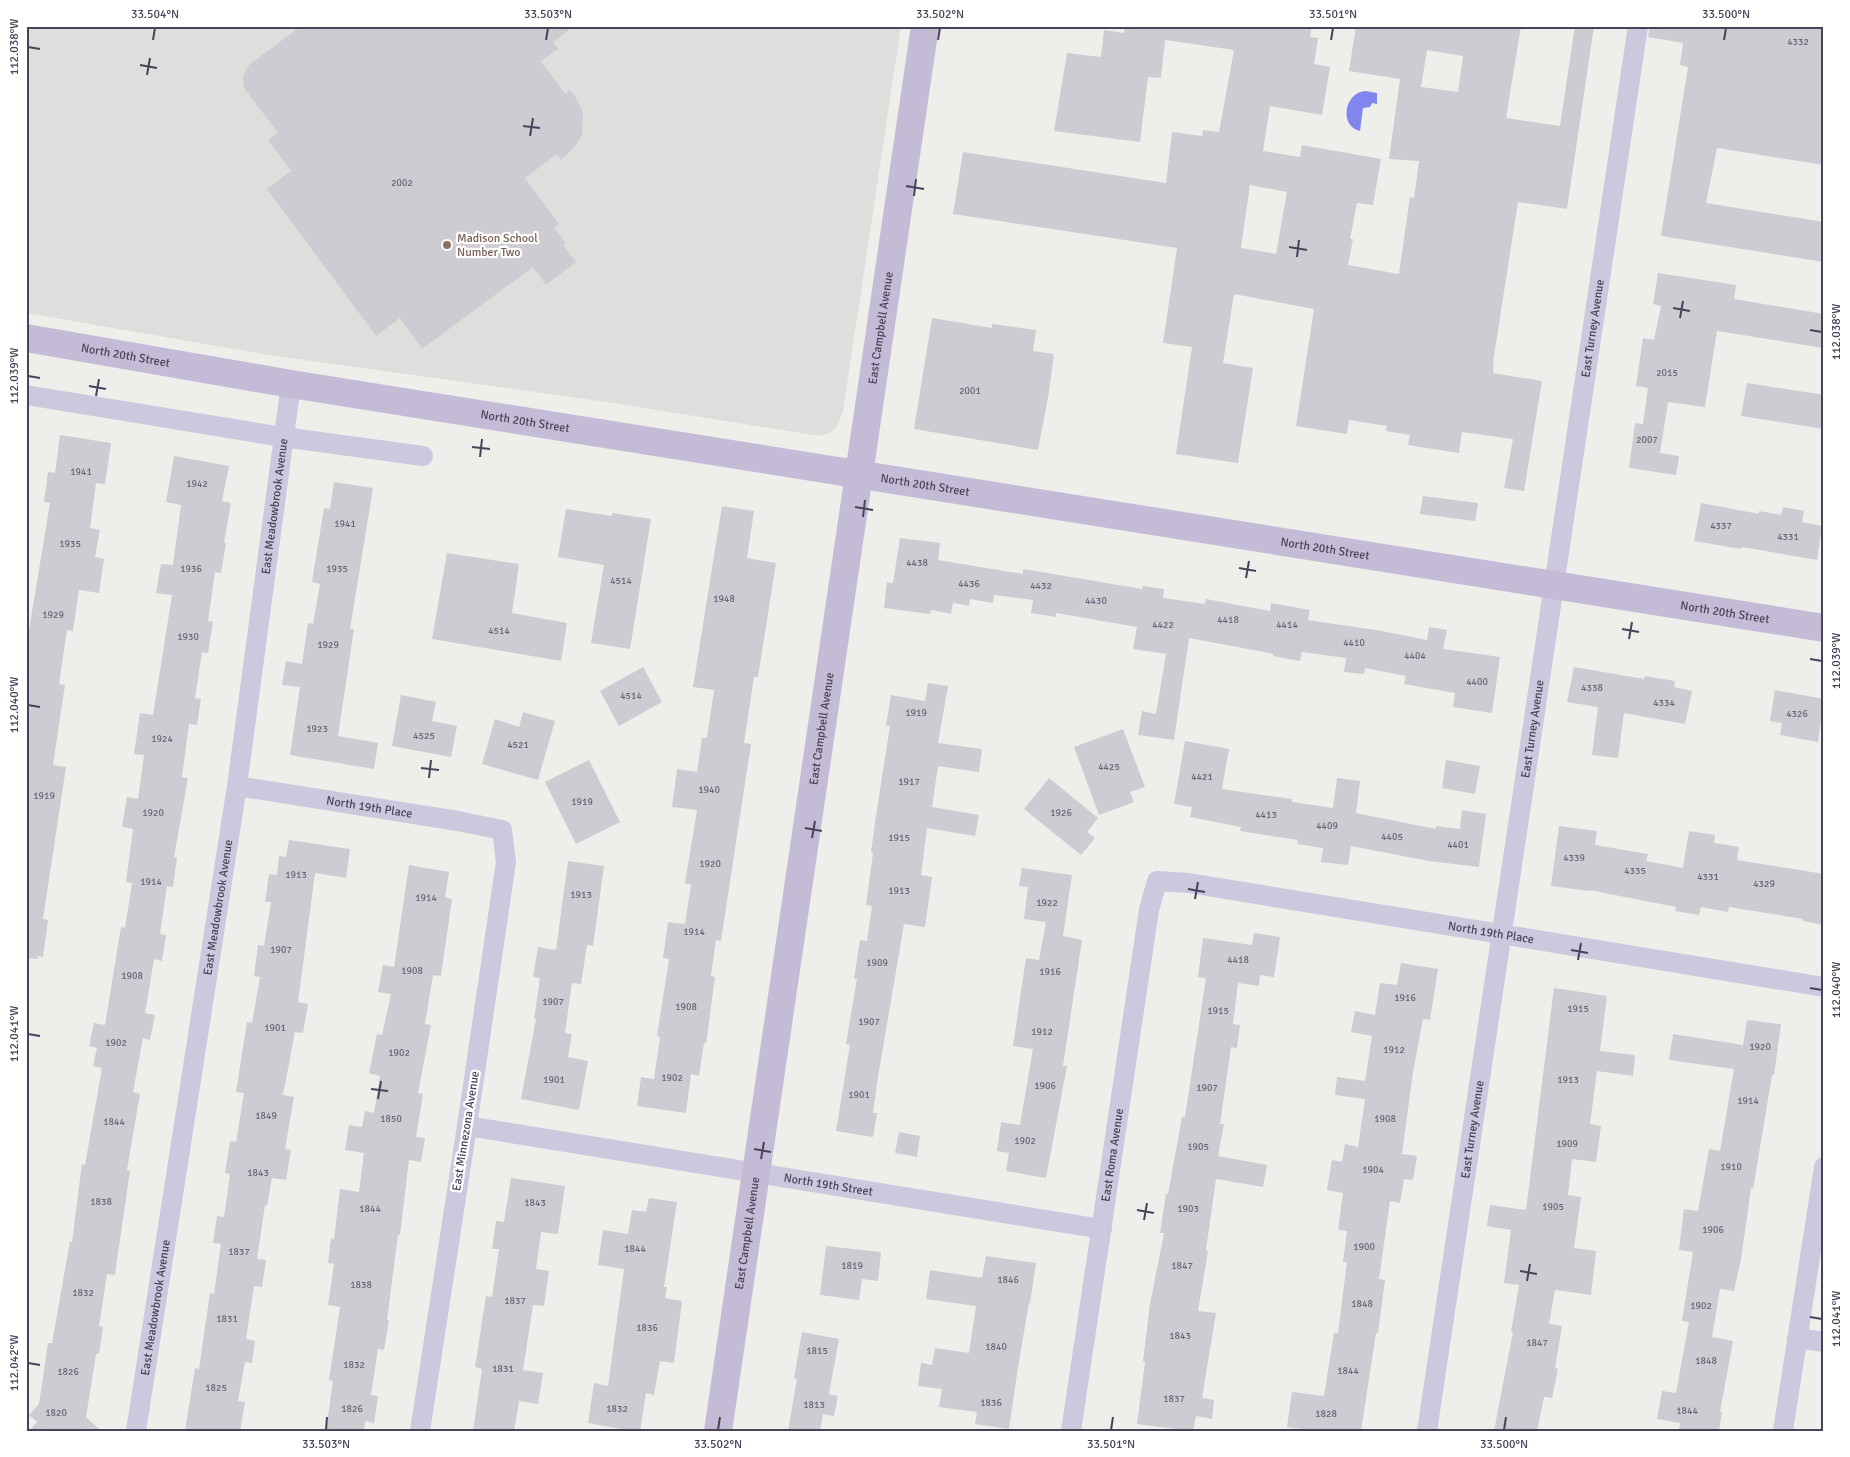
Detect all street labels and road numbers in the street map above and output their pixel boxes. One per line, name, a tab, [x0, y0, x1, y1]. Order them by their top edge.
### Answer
street label: East Campbell Avenue	[865, 271, 896, 385]
street label: East Turney Avenue	[1578, 278, 1607, 378]
street label: North 20th Street	[80, 340, 171, 370]
street label: North 20th Street	[479, 407, 571, 436]
street label: East Meadowbrook Avenue	[258, 437, 291, 575]
street label: North 20th Street	[879, 470, 971, 499]
street label: North 20th Street	[1279, 534, 1371, 563]
street label: North 20th Street	[1679, 598, 1771, 627]
street label: East Campbell Avenue	[806, 671, 837, 786]
street label: East Turney Avenue	[1518, 679, 1547, 779]
street label: North 19th Place	[325, 793, 413, 821]
street label: East Meadowbrook Avenue	[200, 838, 236, 976]
street label: North 19th Place	[1447, 918, 1535, 947]
street label: East Minnezona Avenue	[449, 1070, 483, 1192]
street label: East Turney Avenue	[1458, 1079, 1487, 1179]
street label: East Roma Avenue	[1098, 1107, 1127, 1203]
street label: North 19th Street	[783, 1170, 874, 1199]
street label: East Campbell Avenue	[731, 1176, 763, 1290]
street label: East Meadowbrook Avenue	[137, 1239, 173, 1376]

